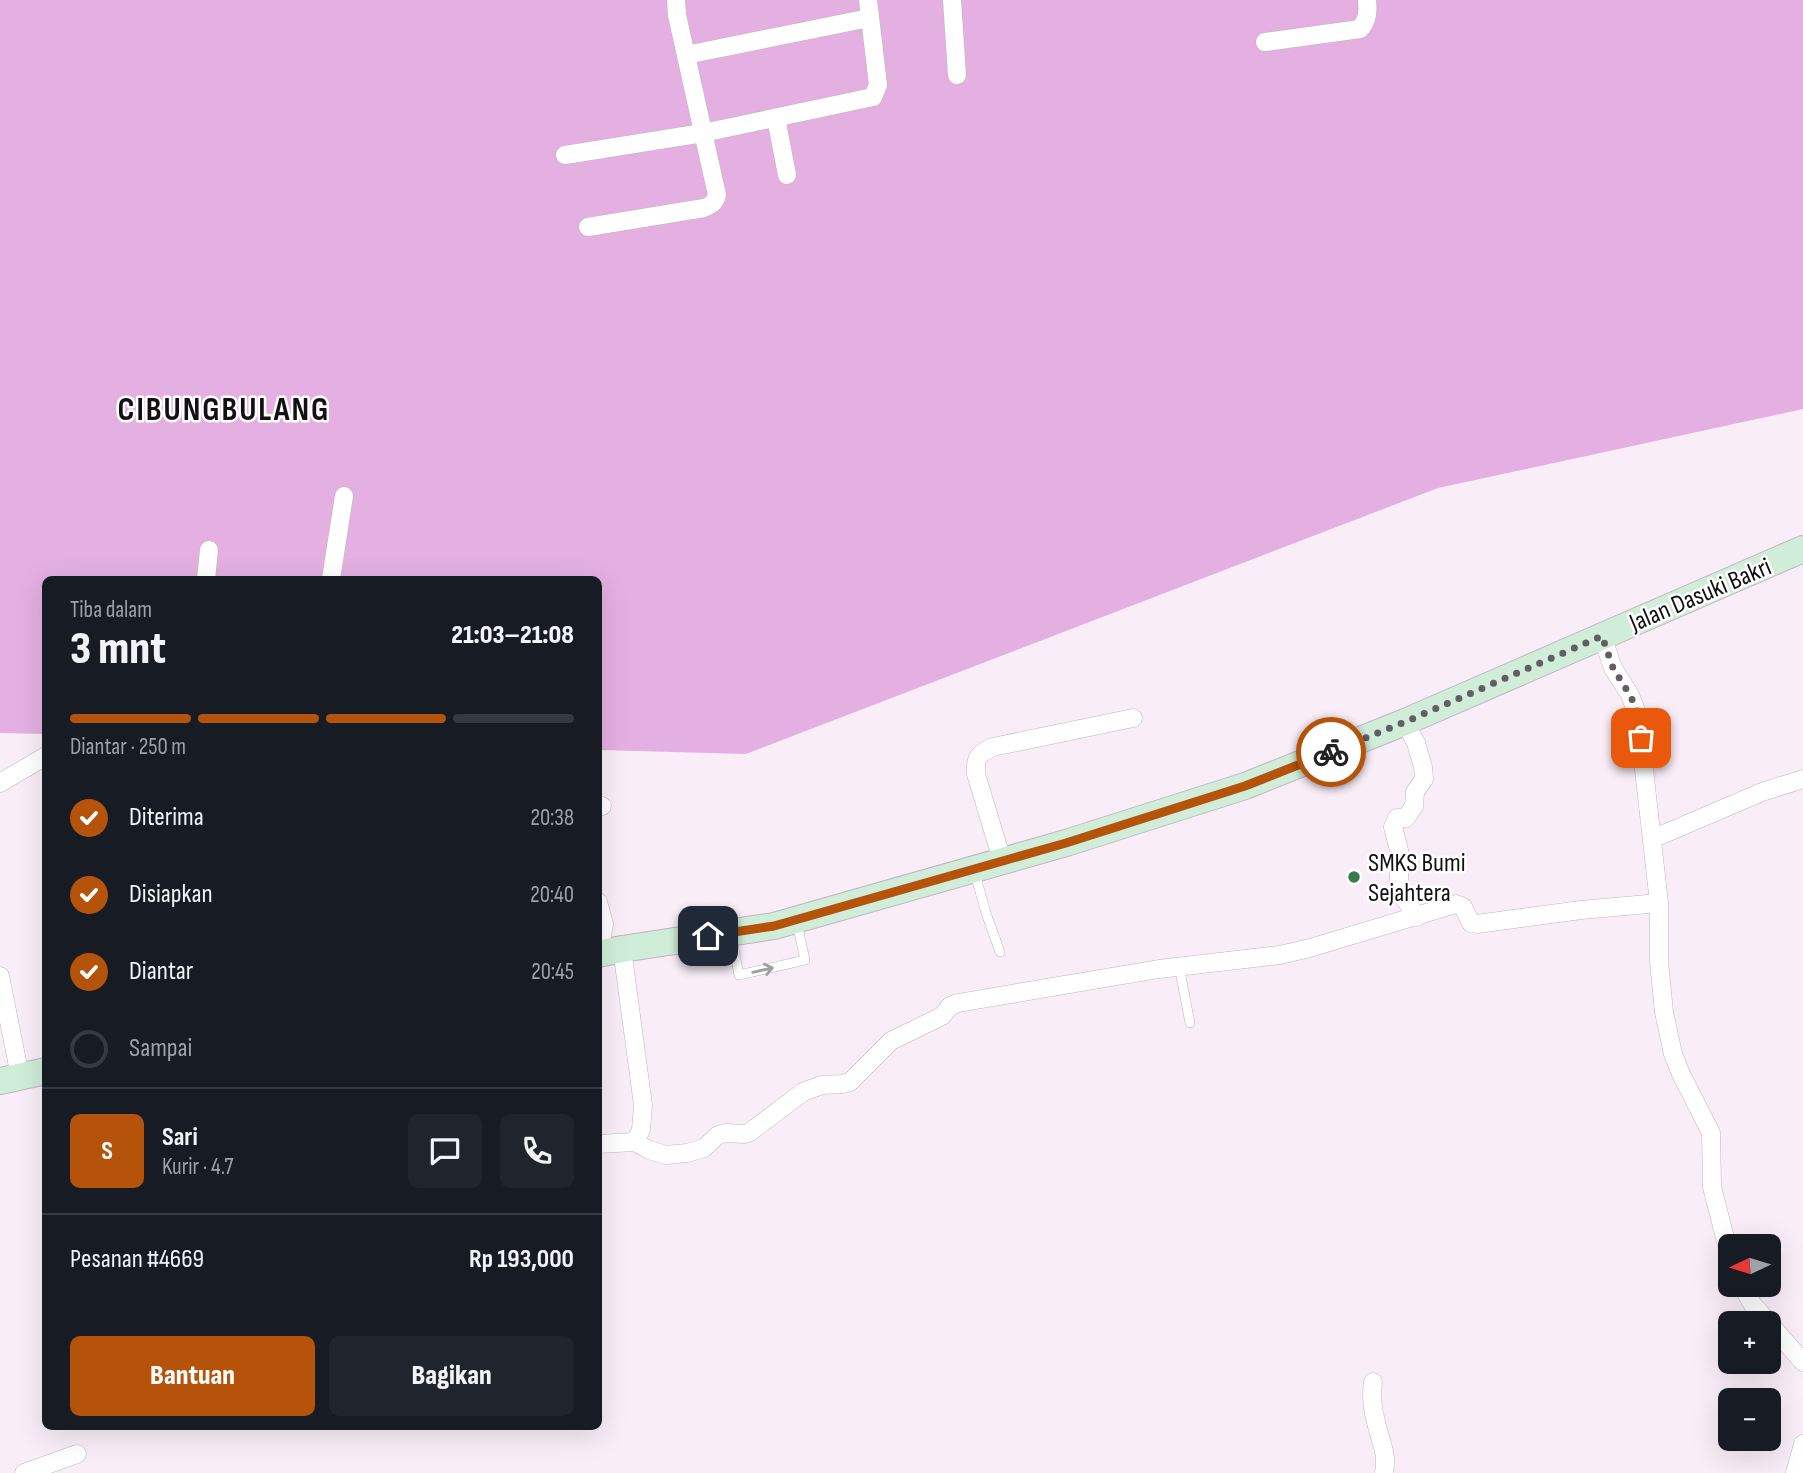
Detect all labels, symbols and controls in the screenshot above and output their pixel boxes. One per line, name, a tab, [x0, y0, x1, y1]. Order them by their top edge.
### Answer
district label: CIBUNGBULANG	[118, 390, 330, 430]
street label: Jalan Dasuki Bakri	[1624, 552, 1776, 640]
text: Tiba dalam	[70, 596, 152, 624]
text: 21:03–21:08	[451, 620, 574, 651]
text: 3 mnt	[70, 622, 166, 677]
pin	[1611, 708, 1671, 768]
courier	[1296, 717, 1366, 787]
icon: bag	[1622, 719, 1660, 757]
text: Diantar · 250 m	[70, 733, 186, 761]
icon: bike	[1312, 733, 1350, 771]
icon: check	[70, 799, 108, 837]
text: Diterima	[129, 802, 204, 833]
text: 20:38	[530, 804, 574, 832]
place label: SMKS Bumi Sejahtera	[1368, 848, 1466, 909]
marker: SMKS Bumi Sejahtera	[1346, 869, 1362, 885]
icon: check	[70, 876, 108, 914]
text: Disiapkan	[129, 879, 213, 910]
text: 20:40	[530, 881, 574, 909]
pin	[678, 906, 738, 966]
icon: home	[689, 917, 727, 955]
icon: check	[70, 953, 108, 991]
text: Diantar	[129, 956, 193, 987]
text: 20:45	[531, 958, 574, 986]
one-way arrow	[751, 962, 774, 976]
text: Sampai	[129, 1033, 192, 1064]
button: chat	[408, 1114, 482, 1188]
button: phone	[500, 1114, 574, 1188]
text: Sari	[162, 1122, 198, 1153]
text: S	[101, 1136, 113, 1167]
text: Kurir · 4.7	[162, 1153, 234, 1181]
north arrow	[1718, 1234, 1782, 1297]
map controls	[1718, 1234, 1781, 1451]
text: Pesanan #4669	[70, 1244, 204, 1275]
text: Rp 193,000	[469, 1244, 574, 1275]
button: +	[1718, 1311, 1781, 1374]
button: Bantuan	[70, 1336, 315, 1416]
button: Bagikan	[329, 1336, 574, 1416]
button: −	[1718, 1388, 1781, 1451]

